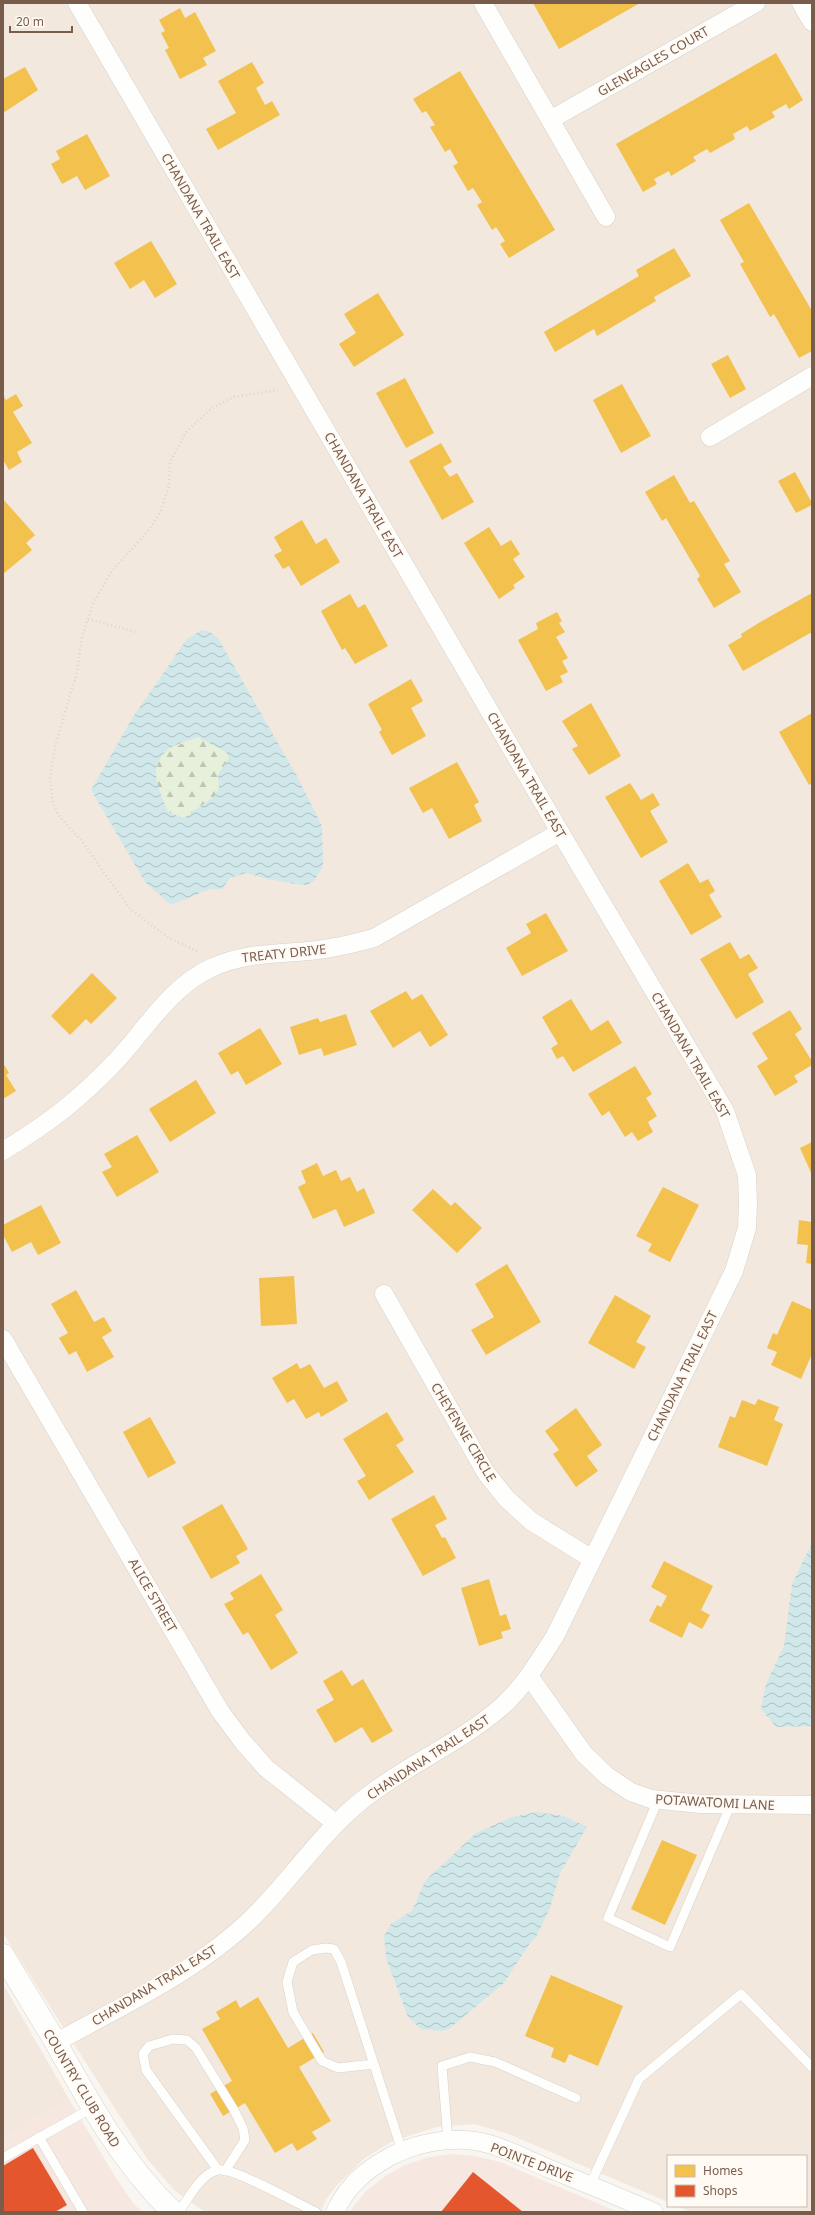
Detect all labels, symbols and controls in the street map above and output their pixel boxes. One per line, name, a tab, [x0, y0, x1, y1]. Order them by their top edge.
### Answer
scale bar	[10, 8, 72, 34]
text: 20 m	[16, 13, 44, 30]
street label: GLENEAGLES COURT	[594, 21, 713, 100]
street label: CHANDANA TRAIL EAST	[157, 149, 245, 283]
street label: CHANDANA TRAIL EAST	[320, 428, 408, 562]
street label: CHANDANA TRAIL EAST	[483, 708, 571, 842]
street label: TREATY DRIVE	[241, 940, 327, 966]
street label: CHANDANA TRAIL EAST	[647, 988, 735, 1122]
street label: CHANDANA TRAIL EAST	[643, 1307, 722, 1444]
street label: CHEYENNE CIRCLE	[427, 1379, 501, 1485]
street label: ALICE STREET	[125, 1555, 182, 1636]
street label: CHANDANA TRAIL EAST	[363, 1710, 494, 1804]
street label: POTAWATOMI LANE	[655, 1790, 775, 1814]
street label: CHANDANA TRAIL EAST	[88, 1940, 221, 2030]
street label: COUNTRY CLUB ROAD	[39, 2025, 125, 2151]
street label: POINTE DRIVE	[488, 2138, 576, 2186]
legend	[667, 2155, 807, 2207]
text: Homes	[703, 2162, 743, 2179]
text: Shops	[703, 2182, 738, 2199]

